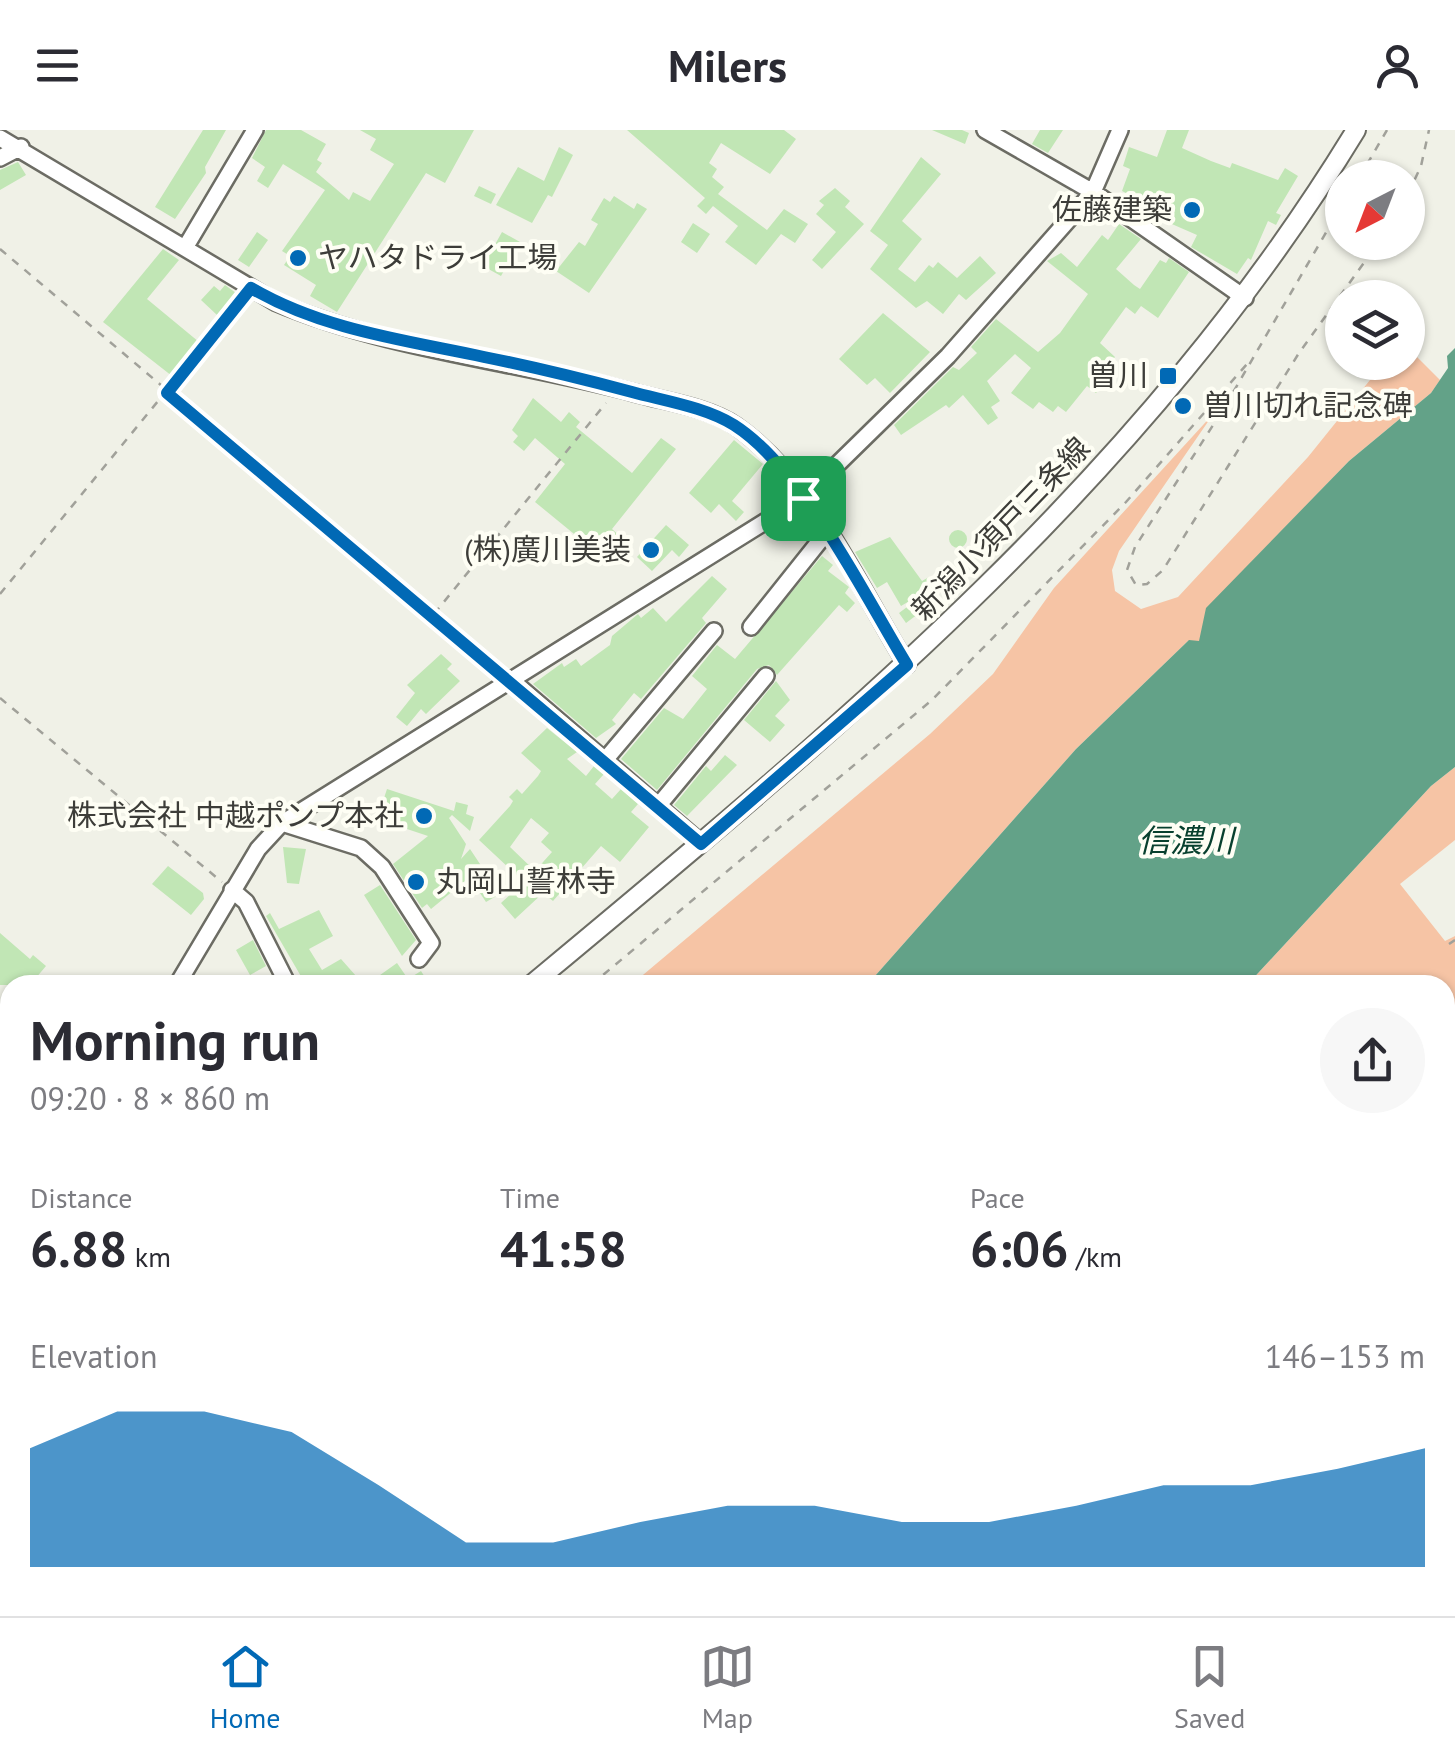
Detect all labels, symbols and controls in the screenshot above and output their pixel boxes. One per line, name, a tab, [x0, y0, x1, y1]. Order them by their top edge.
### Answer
text: Milers	[668, 36, 787, 94]
icon: menu	[30, 38, 85, 93]
icon: person	[1370, 38, 1425, 93]
north arrow	[1325, 160, 1425, 260]
map controls	[1325, 160, 1425, 380]
place label: 佐藤建築	[1052, 189, 1172, 228]
marker: 佐藤建築	[1181, 199, 1203, 221]
place label: ヤハタドライ工場	[318, 237, 557, 276]
marker: ヤハタドライ工場	[287, 247, 309, 269]
button: layers	[1325, 280, 1425, 380]
place label: 曽川	[1088, 355, 1148, 394]
marker: 曽川	[1157, 365, 1179, 387]
place label: 曽川切れ記念碑	[1203, 385, 1413, 424]
marker: 曽川切れ記念碑	[1172, 395, 1194, 417]
street label: 新潟小須戸三条線	[903, 428, 1097, 628]
pin	[761, 456, 846, 541]
icon: arrive	[776, 471, 831, 526]
place label: (株)廣川美装	[464, 529, 631, 568]
marker: (株)廣川美装	[640, 539, 662, 561]
place label: 株式会社 中越ポンプ本社	[67, 795, 404, 834]
marker: 株式会社 中越ポンプ本社	[413, 805, 435, 827]
water label: 信濃川	[1138, 819, 1237, 861]
place label: 丸岡山誓林寺	[436, 861, 616, 900]
marker: 丸岡山誓林寺	[405, 871, 427, 893]
text: Morning run	[30, 1004, 320, 1075]
button: share	[1320, 1008, 1425, 1113]
text: 09:20 · 8 × 860 m	[30, 1077, 270, 1119]
text: Distance	[30, 1179, 133, 1216]
text: Time	[500, 1179, 560, 1216]
text: Pace	[970, 1179, 1025, 1216]
text: 6.88	[30, 1216, 127, 1281]
text: 41:58	[500, 1216, 627, 1281]
text: 6:06	[970, 1216, 1069, 1281]
text: km	[127, 1238, 171, 1275]
text: /km	[1069, 1238, 1122, 1275]
text: Elevation	[30, 1335, 157, 1377]
text: 146–153 m	[1265, 1335, 1425, 1377]
tab: Home	[210, 1639, 280, 1736]
tab: Map	[700, 1639, 755, 1736]
tab: Saved	[1174, 1639, 1245, 1736]

